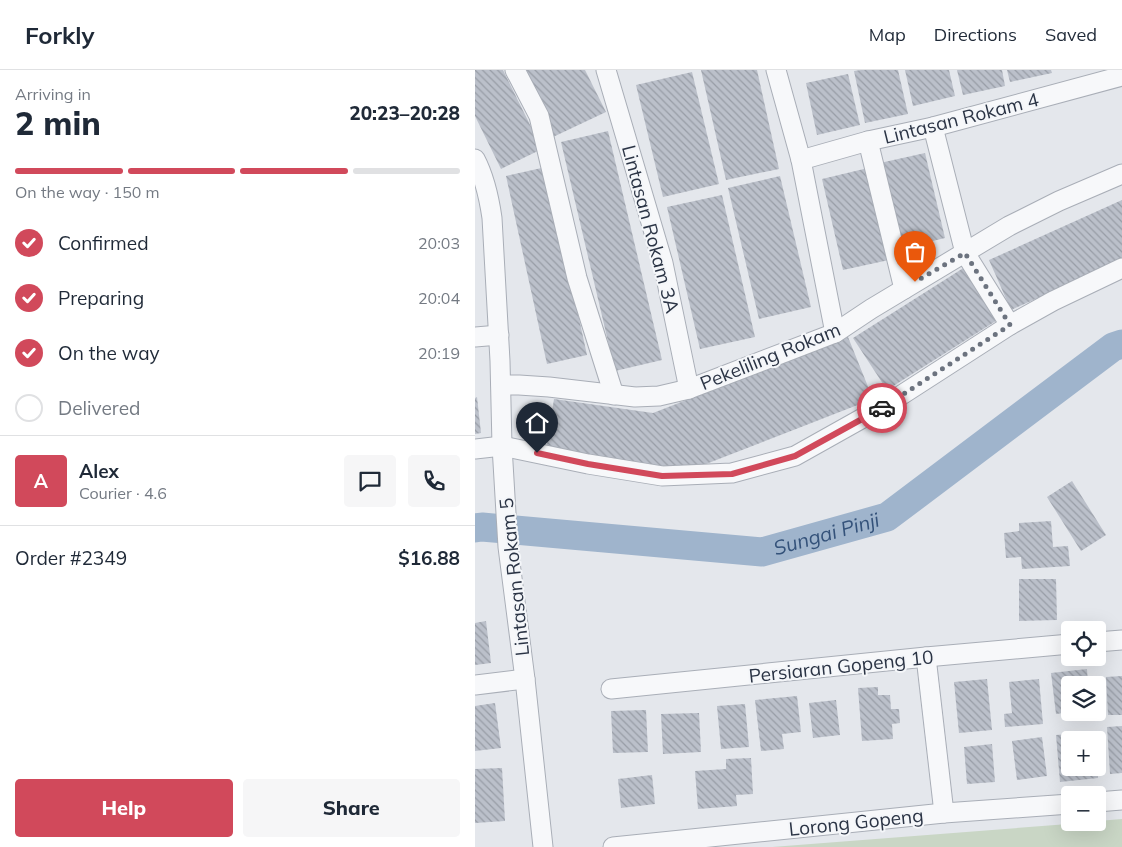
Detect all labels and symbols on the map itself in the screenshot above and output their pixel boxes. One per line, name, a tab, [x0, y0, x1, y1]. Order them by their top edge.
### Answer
street label: Lintasan Rokam 4	[881, 87, 1041, 149]
street label: Lintasan Rokam 3A	[617, 142, 685, 316]
pin	[894, 231, 936, 282]
street label: Pekeliling Rokam	[696, 317, 844, 395]
courier	[857, 383, 907, 433]
pin	[516, 402, 558, 453]
street label: Lintasan Rokam 5	[494, 497, 534, 657]
water label: Sungai Pinji	[770, 507, 882, 560]
street label: Persiaran Gopeng 10	[747, 644, 935, 688]
street label: Lorong Gopeng	[787, 803, 925, 841]

